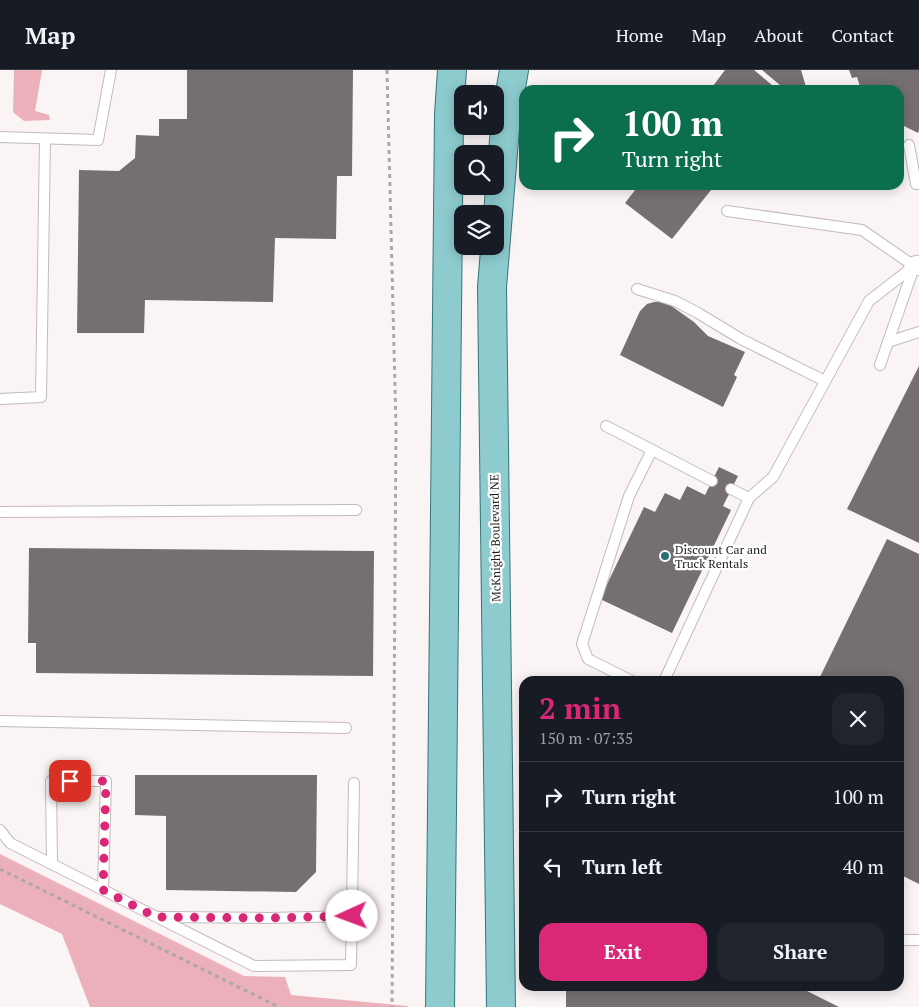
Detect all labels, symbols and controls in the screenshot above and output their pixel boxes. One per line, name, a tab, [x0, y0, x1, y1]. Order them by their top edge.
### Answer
text: Map	[25, 19, 75, 51]
text: Home	[616, 23, 663, 47]
text: Map	[691, 23, 726, 47]
text: About	[754, 23, 803, 47]
text: Contact	[831, 23, 894, 47]
map controls	[454, 85, 504, 255]
button: sound	[454, 85, 504, 135]
text: 100 m	[622, 100, 723, 146]
icon: right	[539, 105, 604, 170]
text: Turn right	[622, 144, 722, 173]
button: search	[454, 145, 504, 195]
button: layers	[454, 205, 504, 255]
street label: McKnight Boulevard NE	[486, 474, 504, 602]
place label: Discount Car and Truck Rentals	[675, 542, 767, 571]
marker: Discount Car and Truck Rentals	[659, 550, 671, 562]
text: 2 min	[539, 688, 621, 728]
button: close	[832, 693, 884, 745]
text: 150 m · 07:35	[539, 727, 633, 749]
pin	[49, 760, 91, 802]
icon: arrive	[56, 767, 84, 795]
icon: right	[539, 783, 567, 811]
text: Turn right	[582, 784, 676, 809]
text: 100 m	[833, 784, 884, 809]
icon: left	[539, 853, 567, 881]
text: Turn left	[582, 854, 663, 879]
text: 40 m	[843, 854, 884, 879]
position arrow	[325, 889, 377, 941]
button: Exit	[539, 923, 707, 981]
button: Share	[717, 923, 884, 981]

